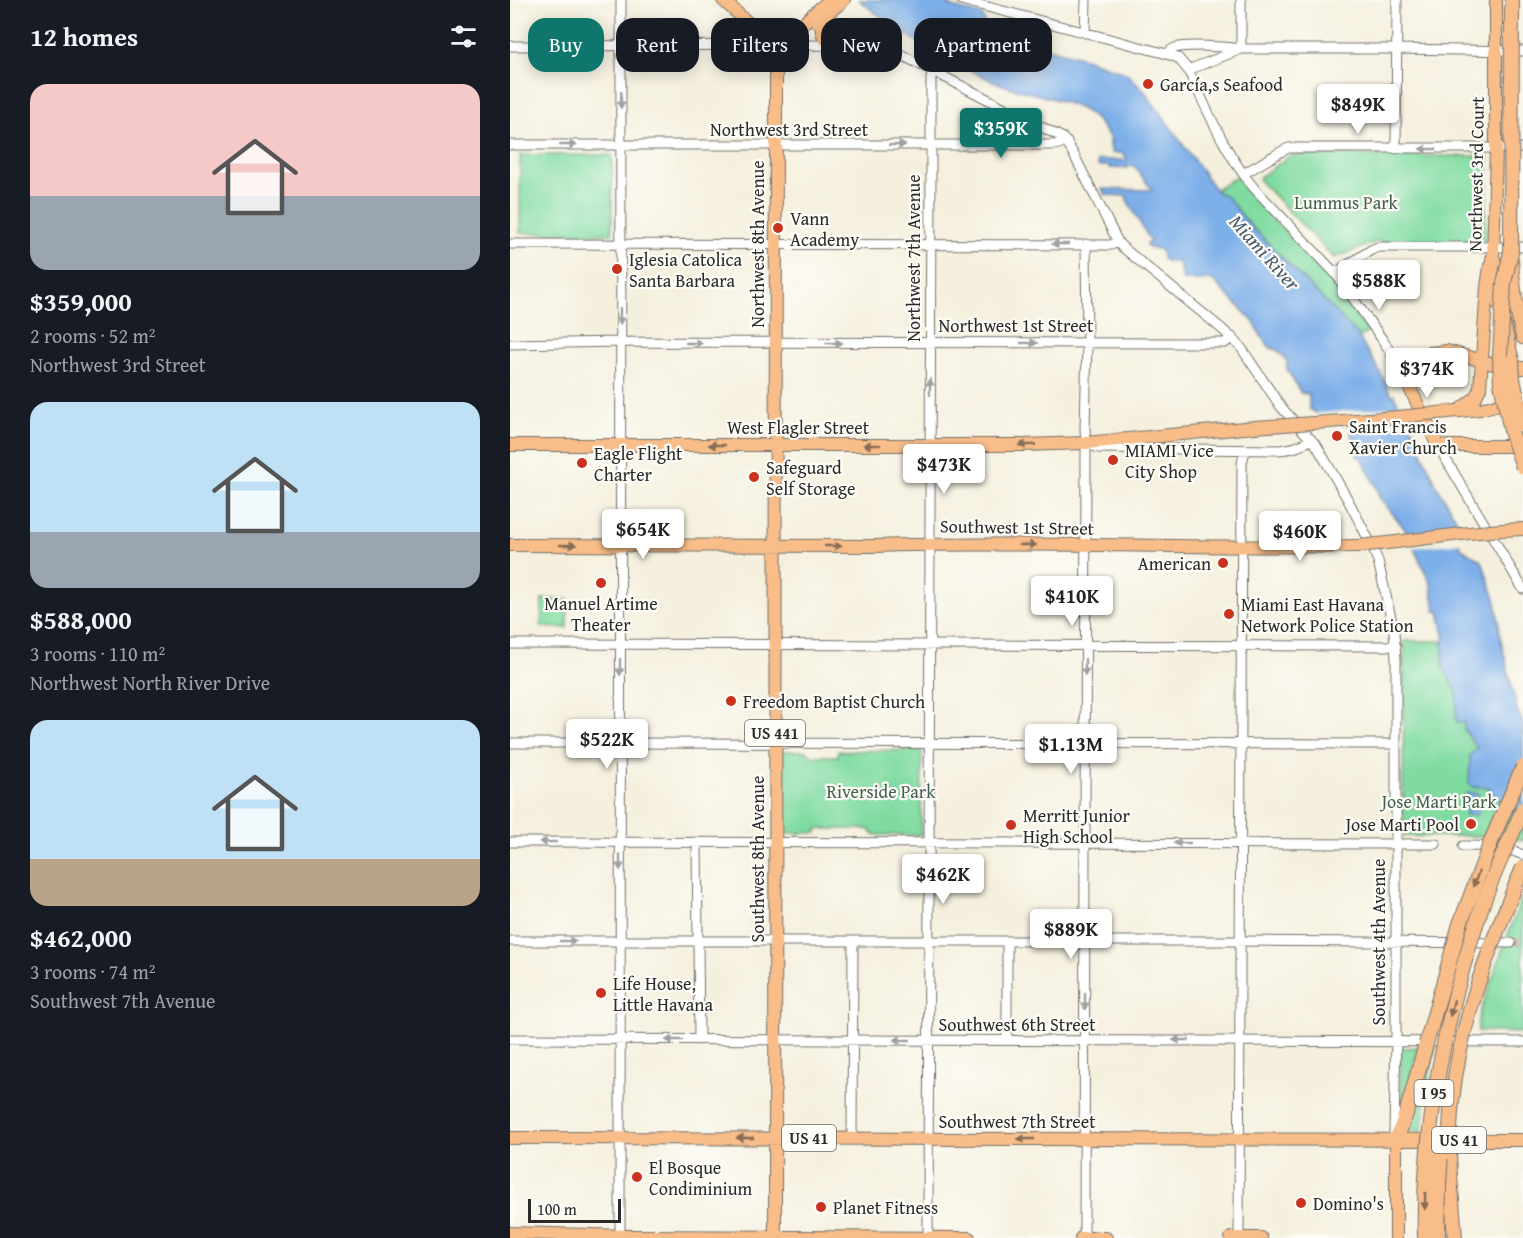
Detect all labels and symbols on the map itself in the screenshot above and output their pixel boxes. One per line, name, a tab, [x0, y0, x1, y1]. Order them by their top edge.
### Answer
place label: García,s Seafood	[1160, 71, 1283, 98]
marker: García,s Seafood	[1141, 77, 1155, 91]
pin: $849K	[1316, 84, 1400, 135]
one-way arrow	[616, 91, 626, 110]
street label: Northwest 3rd Court	[1461, 96, 1491, 252]
pin: $359K	[959, 108, 1043, 159]
street label: Northwest 3rd Street	[710, 116, 869, 143]
one-way arrow	[559, 140, 578, 150]
one-way arrow	[887, 140, 906, 150]
one-way arrow	[1419, 144, 1438, 154]
street label: Northwest 8th Avenue	[744, 160, 771, 328]
street label: Northwest 7th Avenue	[900, 174, 927, 342]
park label: Lummus Park	[1294, 189, 1399, 216]
place label: Vann Academy	[790, 205, 859, 253]
water label: Miami River	[1223, 208, 1307, 297]
marker: Vann Academy	[771, 221, 785, 235]
one-way arrow	[1050, 239, 1069, 249]
place label: Iglesia Catolica Santa Barbara	[629, 246, 743, 294]
pin: $588K	[1337, 260, 1421, 311]
marker: Iglesia Catolica Santa Barbara	[610, 262, 624, 276]
one-way arrow	[615, 307, 625, 326]
street label: Northwest 1st Street	[939, 312, 1094, 339]
one-way arrow	[685, 338, 704, 348]
one-way arrow	[824, 338, 843, 348]
one-way arrow	[1019, 338, 1038, 348]
pin: $374K	[1385, 348, 1469, 399]
one-way arrow	[925, 377, 935, 396]
place label: Saint Francis Xavier Church	[1349, 413, 1457, 461]
street label: West Flagler Street	[727, 414, 870, 441]
marker: Saint Francis Xavier Church	[1330, 429, 1344, 443]
place label: MIAMI Vice City Shop	[1125, 437, 1214, 485]
place label: Eagle Flight Charter	[594, 440, 683, 488]
one-way arrow	[707, 440, 726, 450]
one-way arrow	[862, 440, 881, 450]
one-way arrow	[1018, 440, 1037, 450]
pin: $473K	[902, 444, 986, 495]
marker: MIAMI Vice City Shop	[1106, 453, 1120, 467]
place label: Safeguard Self Storage	[766, 454, 856, 502]
marker: Eagle Flight Charter	[575, 456, 589, 470]
marker: Safeguard Self Storage	[747, 470, 761, 484]
pin: $654K	[601, 509, 685, 560]
pin: $460K	[1258, 511, 1342, 562]
street label: Southwest 1st Street	[940, 512, 1095, 542]
one-way arrow	[559, 540, 578, 550]
one-way arrow	[1019, 540, 1038, 550]
one-way arrow	[824, 541, 843, 551]
place label: American	[1138, 550, 1211, 577]
marker: American	[1216, 556, 1230, 570]
marker: Manuel Artime Theater	[594, 576, 608, 590]
pin: $410K	[1030, 576, 1114, 627]
place label: Manuel Artime Theater	[544, 590, 658, 638]
place label: Miami East Havana Network Police Station	[1241, 591, 1414, 639]
marker: Miami East Havana Network Police Station	[1222, 607, 1236, 621]
one-way arrow	[615, 657, 625, 676]
one-way arrow	[1080, 658, 1090, 677]
place label: Freedom Baptist Church	[743, 688, 925, 715]
marker: Freedom Baptist Church	[724, 694, 738, 708]
pin: $522K	[565, 719, 649, 770]
road number: US 441	[745, 720, 805, 746]
pin: $1.13M	[1022, 724, 1120, 775]
street label: Southwest 8th Avenue	[744, 776, 771, 942]
park label: Riverside Park	[827, 778, 936, 805]
park label: Jose Marti Park	[1379, 788, 1497, 815]
place label: Merritt Junior High School	[1023, 802, 1131, 850]
place label: Jose Marti Pool	[1343, 811, 1459, 838]
marker: Jose Marti Pool	[1464, 817, 1478, 831]
marker: Merritt Junior High School	[1004, 818, 1018, 832]
one-way arrow	[539, 837, 558, 847]
one-way arrow	[1172, 838, 1191, 848]
one-way arrow	[615, 852, 625, 871]
pin: $462K	[901, 854, 985, 905]
street label: Southwest 4th Avenue	[1365, 859, 1392, 1025]
one-way arrow	[1470, 871, 1480, 889]
pin: $889K	[1029, 909, 1113, 960]
one-way arrow	[559, 936, 578, 946]
place label: Life House, Little Havana	[613, 970, 713, 1018]
marker: Life House, Little Havana	[594, 986, 608, 1000]
one-way arrow	[1080, 991, 1090, 1010]
one-way arrow	[1447, 999, 1457, 1018]
street label: Southwest 6th Street	[938, 1011, 1096, 1038]
one-way arrow	[665, 1035, 684, 1045]
one-way arrow	[893, 1035, 912, 1045]
one-way arrow	[1172, 1035, 1191, 1045]
road number: I 95	[1414, 1080, 1454, 1106]
street label: Southwest 7th Street	[938, 1108, 1096, 1135]
road number: US 41	[782, 1125, 836, 1151]
road number: US 41	[1432, 1127, 1486, 1153]
one-way arrow	[735, 1133, 754, 1143]
one-way arrow	[1017, 1134, 1036, 1144]
place label: El Bosque Condiminium	[649, 1154, 752, 1202]
marker: El Bosque Condiminium	[630, 1170, 644, 1184]
place label: Domino's	[1313, 1190, 1384, 1217]
one-way arrow	[1420, 1192, 1429, 1211]
place label: Planet Fitness	[833, 1194, 938, 1221]
scale bar	[528, 1196, 621, 1224]
marker: Domino's	[1294, 1196, 1308, 1210]
marker: Planet Fitness	[814, 1200, 828, 1214]

